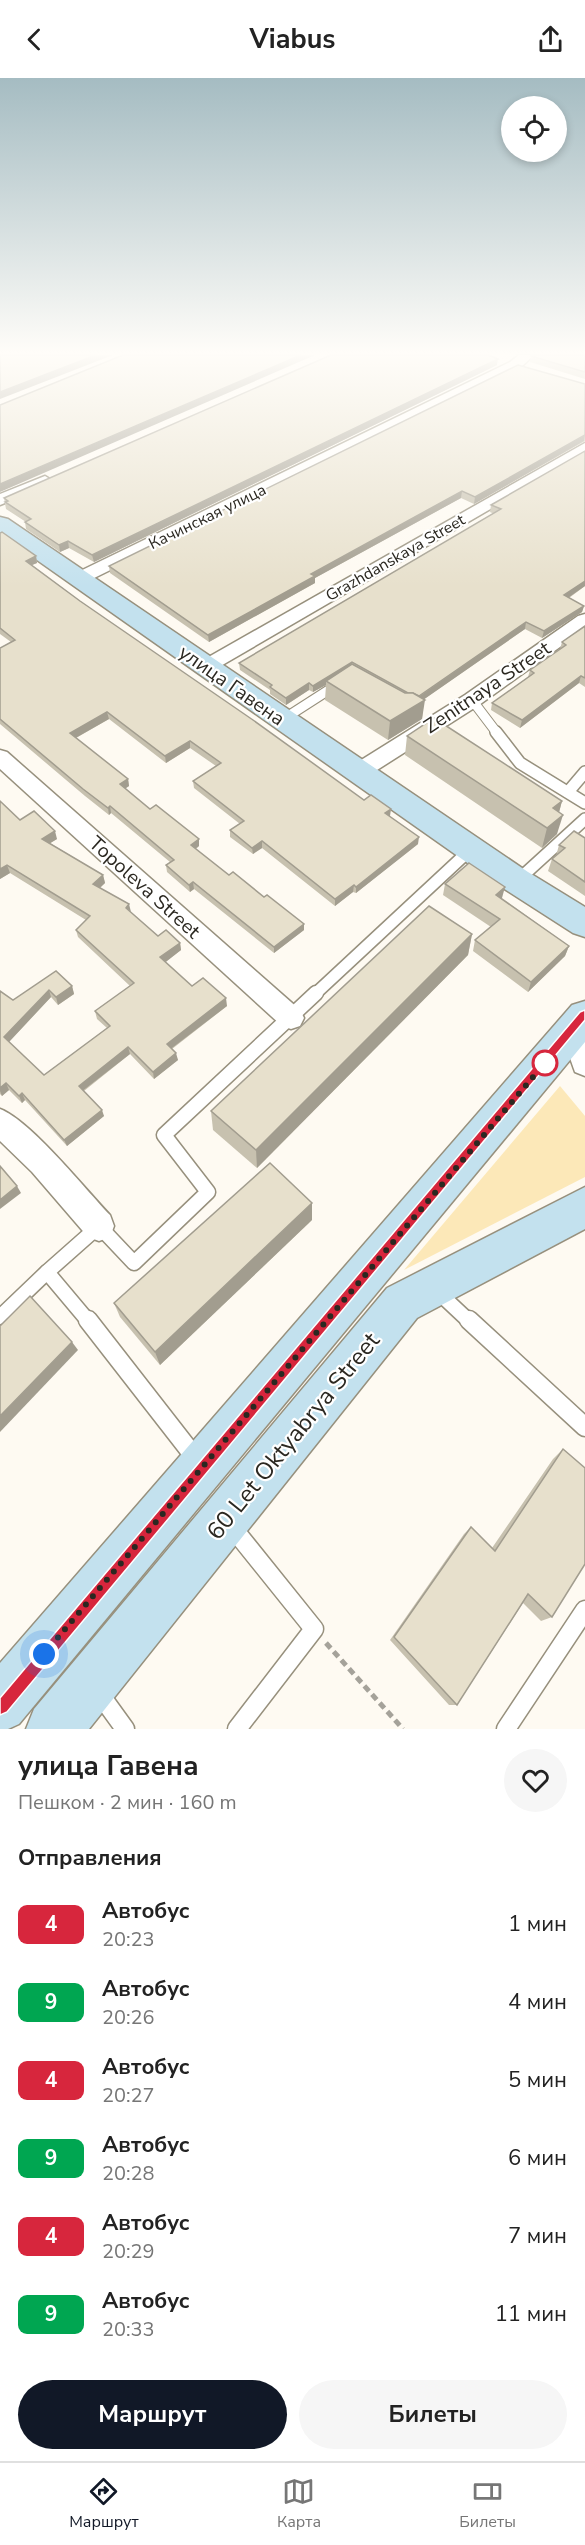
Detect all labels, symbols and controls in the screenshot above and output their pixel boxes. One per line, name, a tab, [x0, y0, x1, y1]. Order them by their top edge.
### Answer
text: Viabus	[250, 21, 335, 58]
icon: back	[18, 23, 51, 56]
icon: share	[534, 23, 567, 56]
map controls	[501, 96, 567, 162]
button: locate	[501, 96, 567, 162]
street label: Качинская улица	[145, 479, 270, 555]
street label: Grazhdanskaya Street	[322, 509, 470, 607]
street label: Zenitnaya Street	[419, 634, 557, 740]
street label: улица Гавена	[173, 639, 290, 732]
street label: Topoleva Street	[83, 830, 207, 945]
unlabelled marker	[532, 1050, 558, 1076]
street label: 60 Let Oktyabrya Street	[199, 1325, 387, 1547]
your location	[29, 1639, 59, 1669]
text: улица Гавена	[18, 1747, 199, 1785]
button: heart	[504, 1749, 567, 1812]
text: Пешком · 2 мин · 160 m	[18, 1789, 237, 1816]
text: Отправления	[18, 1843, 162, 1873]
text: Автобус	[102, 1896, 190, 1926]
text: 1 мин	[508, 1909, 567, 1939]
text: 4	[45, 1910, 57, 1938]
text: 20:23	[102, 1926, 155, 1953]
text: Автобус	[102, 1974, 190, 2004]
text: 4 мин	[508, 1987, 567, 2017]
text: 9	[45, 1988, 57, 2016]
text: 20:26	[102, 2004, 155, 2031]
text: Автобус	[102, 2052, 190, 2082]
text: 5 мин	[508, 2065, 567, 2095]
text: 4	[45, 2066, 57, 2094]
text: 20:27	[102, 2082, 155, 2109]
text: Автобус	[102, 2130, 190, 2160]
text: 6 мин	[508, 2143, 567, 2173]
text: 9	[45, 2144, 57, 2172]
text: 20:28	[102, 2160, 155, 2187]
text: Автобус	[102, 2208, 190, 2238]
text: 7 мин	[508, 2221, 567, 2251]
text: 4	[45, 2222, 57, 2250]
text: 20:29	[102, 2238, 155, 2265]
text: Автобус	[102, 2286, 190, 2316]
text: 11 мин	[495, 2299, 567, 2329]
text: 9	[45, 2300, 57, 2328]
text: 20:33	[102, 2316, 155, 2343]
button: Маршрут	[18, 2380, 287, 2449]
button: Билеты	[299, 2380, 567, 2449]
tab: Маршрут	[69, 2475, 139, 2533]
tab: Карта	[277, 2475, 321, 2533]
tab: Билеты	[459, 2475, 516, 2533]

